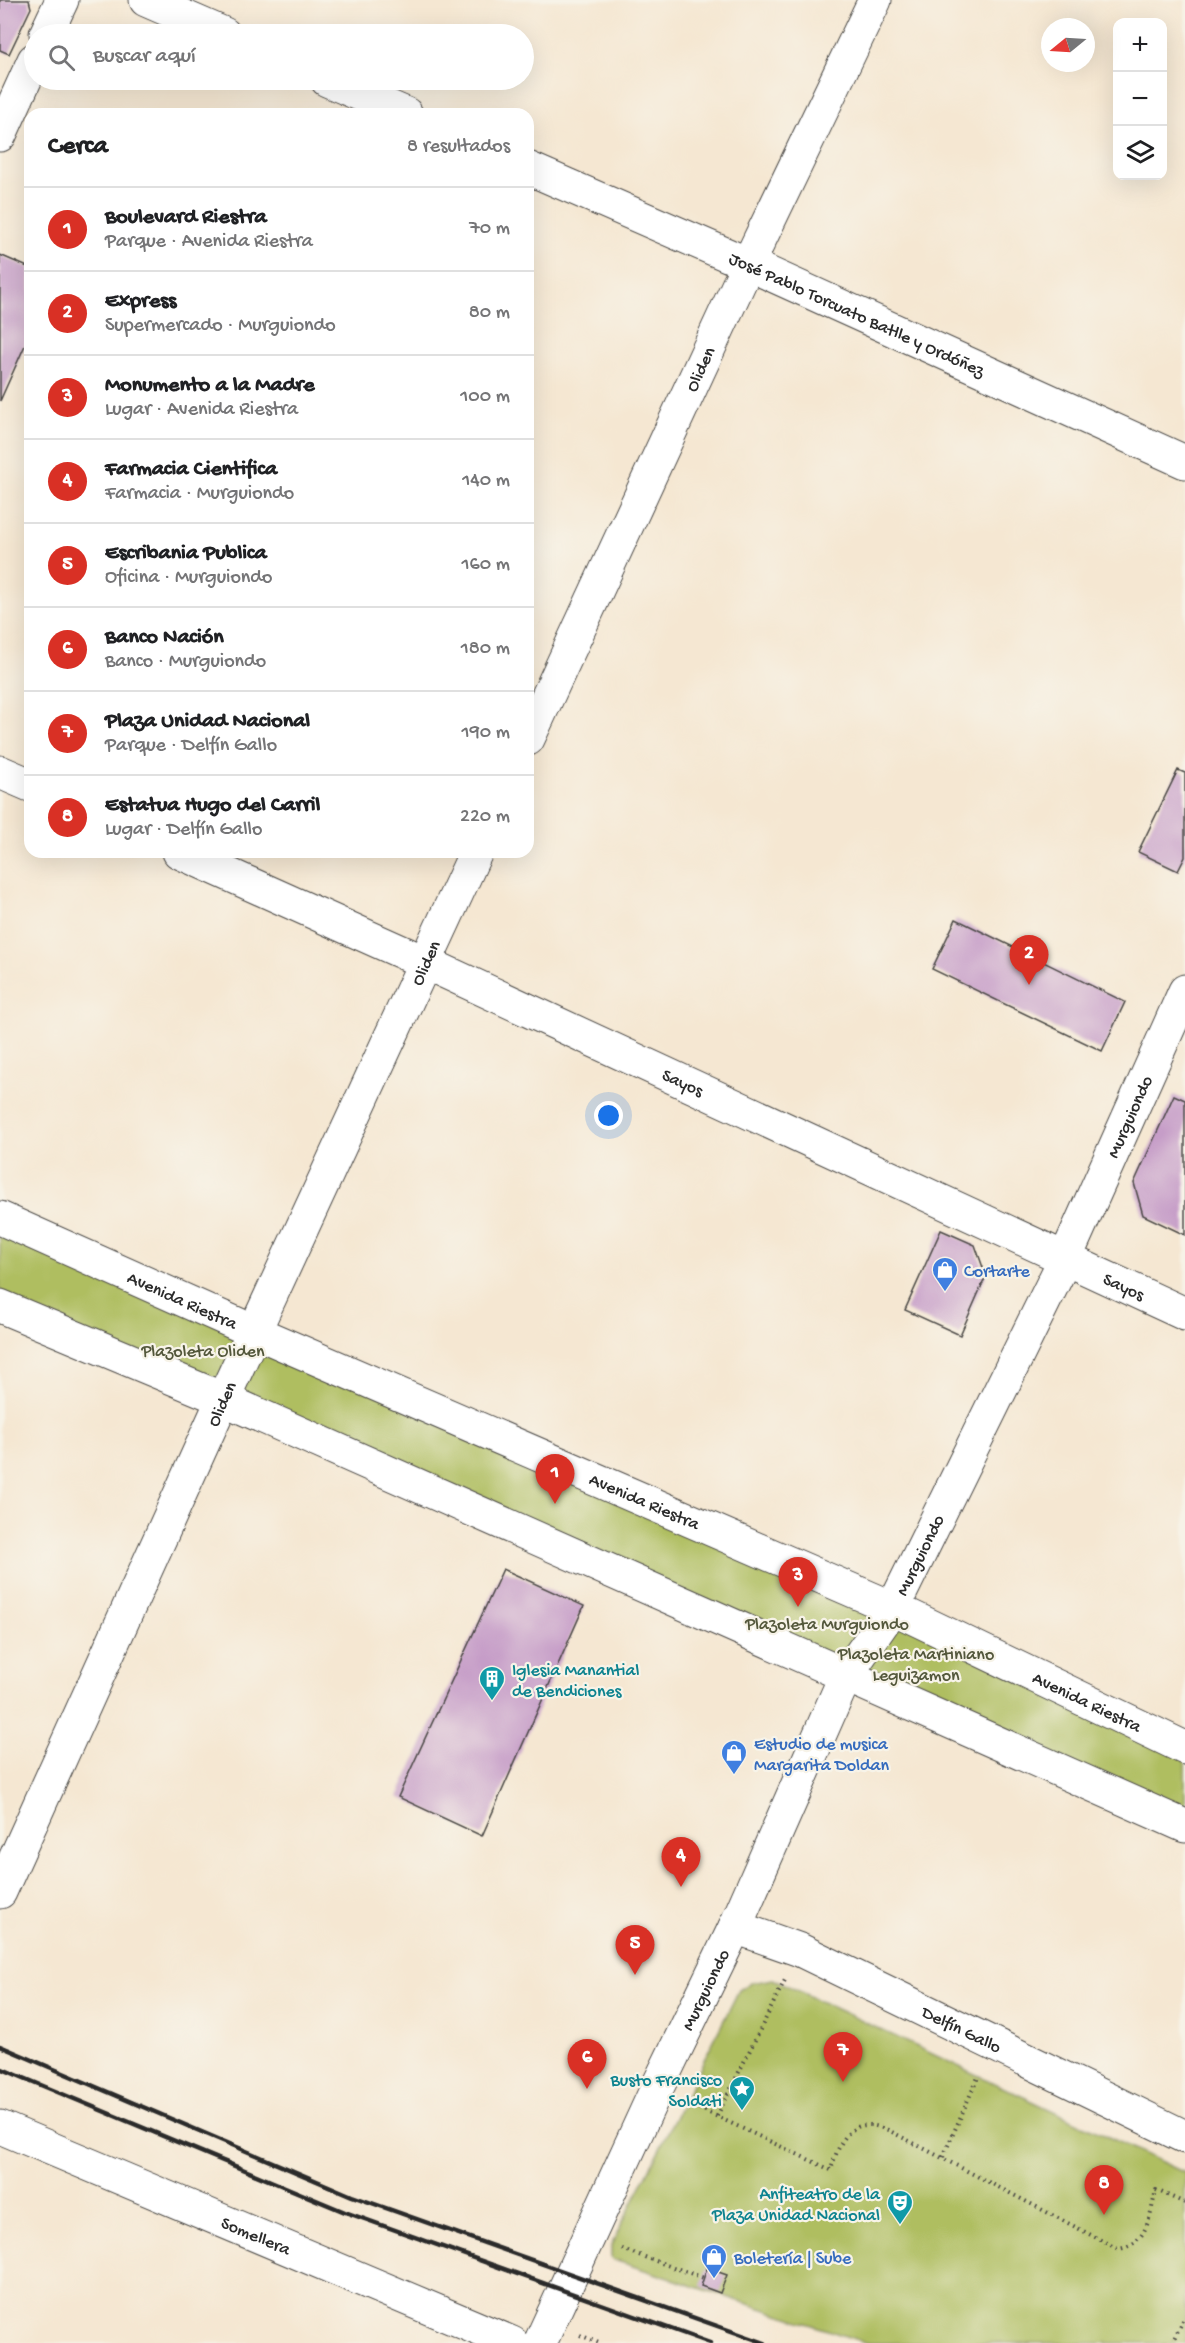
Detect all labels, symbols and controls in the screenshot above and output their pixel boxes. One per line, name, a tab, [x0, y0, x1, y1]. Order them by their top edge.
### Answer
north arrow	[1041, 18, 1095, 72]
map controls	[1113, 18, 1167, 180]
button: +	[1113, 18, 1167, 72]
search box	[24, 24, 534, 90]
icon: search	[45, 41, 78, 74]
text: Buscar aquí	[93, 44, 196, 70]
button: −	[1113, 72, 1167, 126]
button: layers	[1113, 126, 1167, 180]
text: Cerca	[48, 132, 108, 163]
text: 8 resultados	[407, 136, 510, 159]
text: Boulevard Riestra	[105, 205, 267, 231]
text: 1	[63, 218, 72, 241]
text: 70 m	[469, 218, 510, 241]
text: Parque · Avenida Riestra	[105, 231, 313, 254]
street label: José Pablo Torcuato Batlle y Ordóñez	[725, 249, 988, 383]
text: Express	[105, 289, 176, 315]
text: 2	[63, 302, 72, 325]
text: 80 m	[469, 302, 510, 325]
text: Supermercado · Murguiondo	[105, 315, 336, 338]
street label: Oliden	[682, 344, 721, 396]
text: Monumento a la Madre	[105, 373, 315, 399]
text: 3	[62, 386, 73, 409]
text: 100 m	[460, 386, 510, 409]
text: Lugar · Avenida Riestra	[105, 399, 298, 422]
text: Farmacia Cientifica	[105, 457, 277, 483]
text: 4	[63, 470, 72, 493]
text: 140 m	[462, 470, 510, 493]
text: Farmacia · Murguiondo	[105, 483, 294, 506]
text: Escribania Publica	[105, 541, 267, 567]
text: 5	[62, 554, 73, 577]
text: 160 m	[461, 554, 510, 577]
text: Oficina · Murguiondo	[105, 567, 272, 590]
text: Banco Nación	[105, 625, 224, 651]
text: 6	[62, 638, 73, 661]
text: 180 m	[461, 638, 510, 661]
text: Banco · Murguiondo	[105, 651, 266, 674]
text: Plaza Unidad Nacional	[105, 709, 310, 735]
text: 7	[62, 722, 73, 745]
text: 190 m	[462, 722, 510, 745]
text: Parque · Delfín Gallo	[105, 735, 277, 758]
text: Estatua Hugo del Carril	[105, 793, 320, 819]
text: 8	[62, 806, 73, 829]
text: 220 m	[460, 806, 510, 829]
text: Lugar · Delfín Gallo	[105, 819, 262, 842]
pin: 2	[1010, 936, 1048, 985]
street label: Oliden	[408, 937, 447, 989]
street label: Sayos	[658, 1066, 707, 1103]
street label: Murguiondo	[1104, 1073, 1159, 1162]
your location	[594, 1101, 623, 1130]
shop icon: Cortarte	[930, 1255, 960, 1293]
place label: Cortarte	[964, 1262, 1031, 1283]
street label: Avenida Riestra	[123, 1268, 241, 1336]
street label: Sayos	[1099, 1270, 1148, 1307]
park label: Plazoleta Oliden	[140, 1342, 265, 1363]
street label: Oliden	[204, 1378, 243, 1430]
pin: 1	[536, 1454, 574, 1504]
street label: Avenida Riestra	[585, 1470, 703, 1536]
street label: Murguiondo	[893, 1512, 950, 1600]
pin: 3	[778, 1558, 818, 1607]
park label: Plazoleta Murguiondo	[744, 1615, 909, 1636]
park label: Plazoleta Martiniano Leguizamon	[837, 1645, 994, 1687]
place label: Iglesia Manantial de Bendiciones	[512, 1661, 639, 1703]
building icon: Iglesia Manantial de Bendiciones	[477, 1664, 507, 1702]
street label: Avenida Riestra	[1028, 1668, 1145, 1739]
place label: Estudio de musica Margarita Doldan	[754, 1735, 890, 1777]
shop icon: Estudio de musica Margarita Doldan	[719, 1738, 749, 1776]
pin: 4	[662, 1838, 700, 1887]
pin: 5	[616, 1926, 654, 1975]
street label: Murguiondo	[678, 1947, 736, 2035]
street label: Delfín Gallo	[917, 2002, 1004, 2059]
pin: 7	[824, 2032, 862, 2082]
pin: 6	[568, 2040, 606, 2089]
place label: Busto Francisco Soldati	[610, 2071, 722, 2113]
place icon: Busto Francisco Soldati	[727, 2074, 757, 2112]
pin: 8	[1084, 2166, 1124, 2215]
place label: Anfiteatro de la Plaza Unidad Nacional	[711, 2185, 881, 2227]
theatre icon: Anfiteatro de la Plaza Unidad Nacional	[885, 2188, 915, 2226]
street label: Somellera	[217, 2213, 294, 2262]
shop icon: Boletería | Sube	[699, 2242, 729, 2280]
place label: Boletería | Sube	[733, 2249, 852, 2270]

